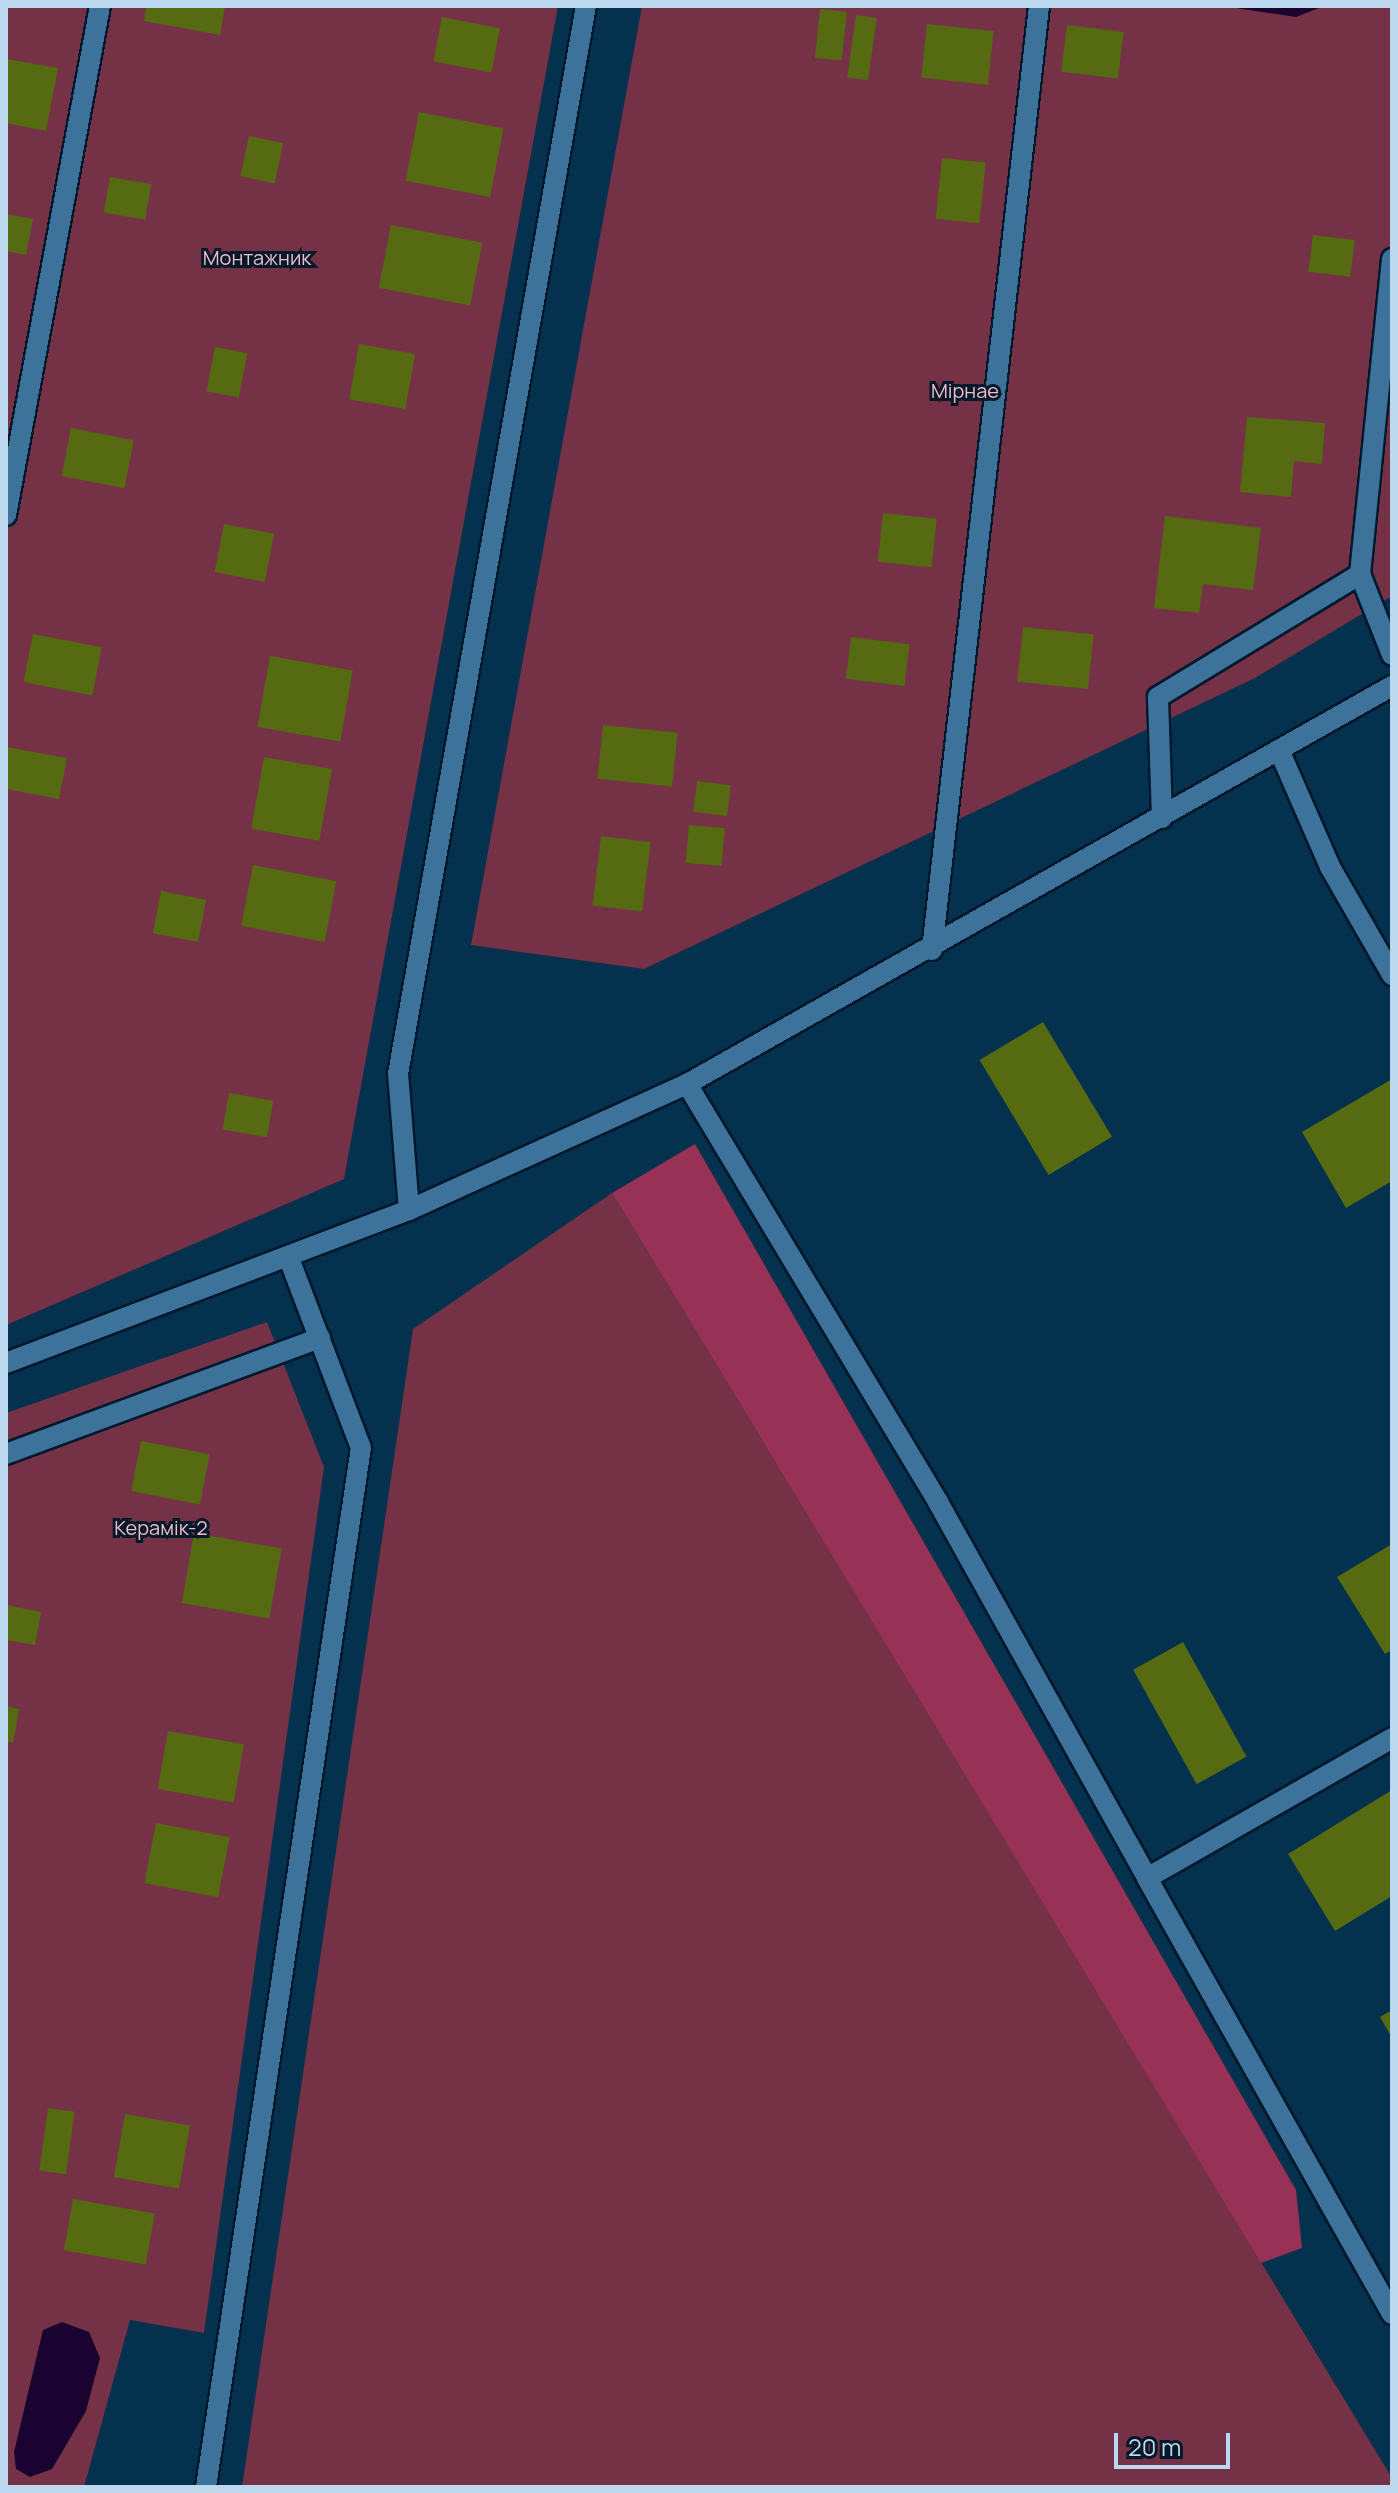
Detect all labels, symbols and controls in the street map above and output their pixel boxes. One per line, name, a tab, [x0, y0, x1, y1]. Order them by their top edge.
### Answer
park label: Монтажник	[203, 245, 311, 269]
park label: Мірнае	[931, 378, 999, 402]
park label: Керамік-2	[114, 1515, 208, 1539]
scale bar	[1118, 2417, 1234, 2467]
text: 20 m	[1128, 2430, 1181, 2463]

